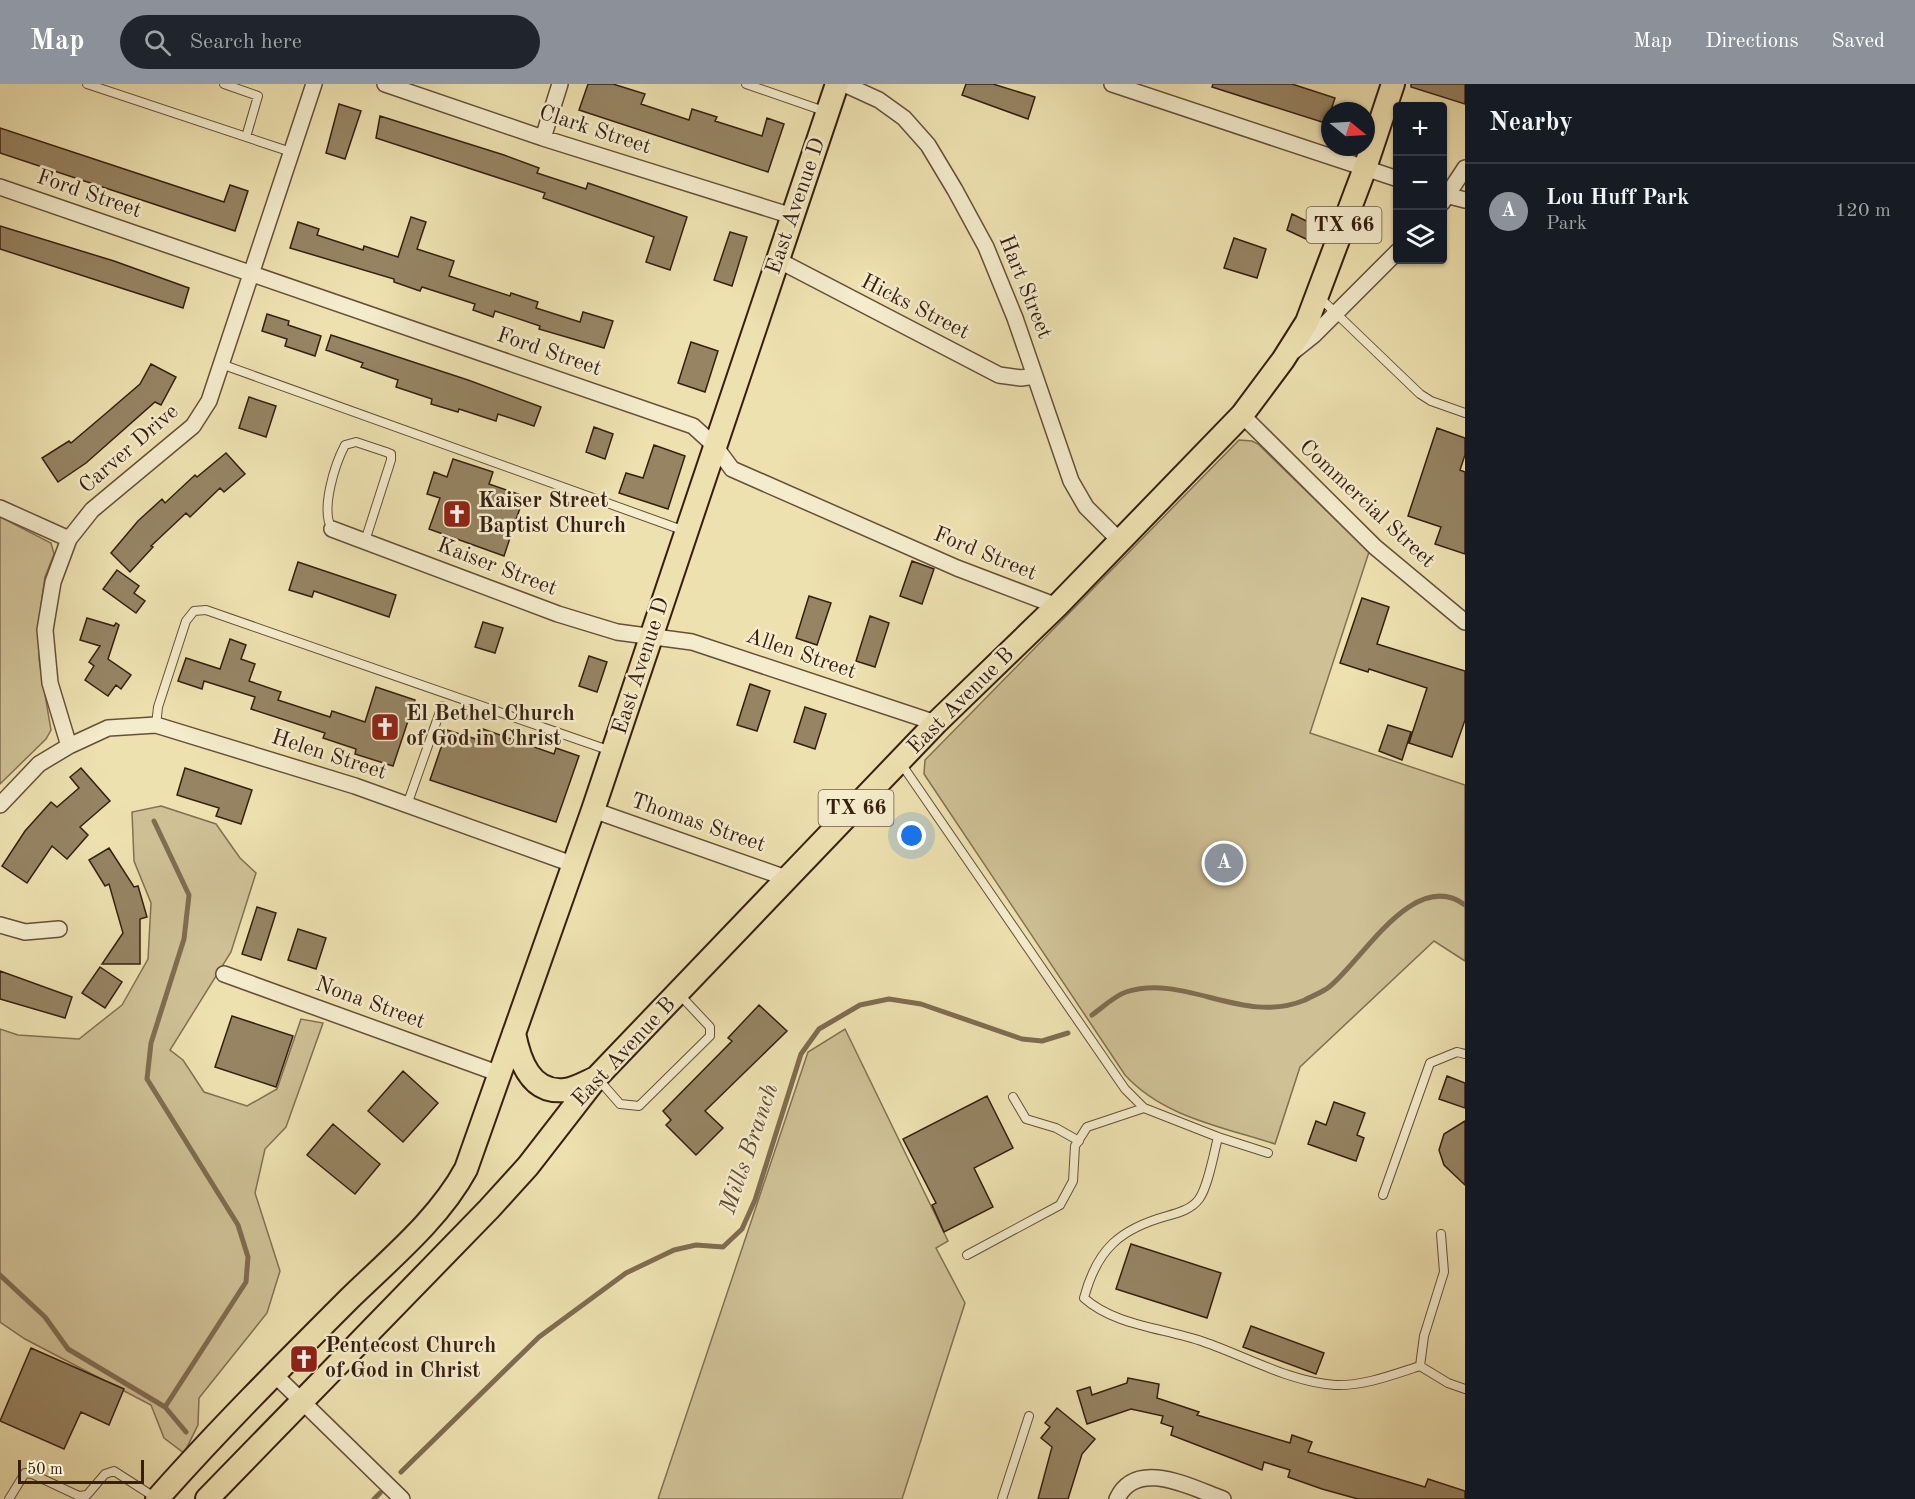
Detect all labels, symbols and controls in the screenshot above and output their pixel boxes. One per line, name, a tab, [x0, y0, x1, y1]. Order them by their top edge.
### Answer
search box	[120, 15, 540, 69]
icon: search	[141, 26, 174, 59]
text: Map	[30, 28, 84, 56]
text: Search here	[189, 31, 302, 53]
text: Map	[1633, 31, 1672, 52]
text: Directions	[1705, 31, 1799, 52]
text: Saved	[1832, 31, 1885, 52]
street label: Clark Street	[536, 102, 654, 158]
north arrow	[1321, 102, 1375, 156]
map controls	[1393, 102, 1447, 264]
button: +	[1393, 102, 1447, 156]
text: Nearby	[1489, 110, 1573, 136]
street label: East Avenue D	[762, 135, 830, 277]
button: −	[1393, 156, 1447, 210]
street label: Ford Street	[34, 166, 144, 222]
text: Lou Huff Park	[1546, 187, 1689, 209]
text: A	[1501, 201, 1516, 221]
text: 120 m	[1835, 201, 1891, 221]
road number: TX 66	[1306, 207, 1382, 243]
button: layers	[1393, 210, 1447, 264]
text: Park	[1546, 214, 1587, 234]
street label: Hart Street	[994, 232, 1056, 342]
street label: Hicks Street	[857, 270, 973, 344]
street label: Ford Street	[494, 324, 604, 380]
street label: Carver Drive	[75, 400, 183, 498]
street label: Commercial Street	[1295, 436, 1439, 572]
place label: Kaiser Street Baptist Church	[478, 490, 626, 537]
church icon: Kaiser Street Baptist Church	[441, 498, 473, 530]
street label: Ford Street	[930, 523, 1040, 585]
street label: Kaiser Street	[434, 534, 560, 600]
street label: East Avenue D	[608, 595, 674, 737]
street label: Allen Street	[743, 625, 859, 683]
street label: East Avenue B	[903, 643, 1019, 759]
place label: El Bethel Church of God in Christ	[406, 703, 575, 750]
church icon: El Bethel Church of God in Christ	[369, 711, 401, 743]
street label: Helen Street	[269, 726, 389, 784]
street label: Thomas Street	[628, 790, 768, 856]
road number: TX 66	[818, 790, 894, 826]
your location	[897, 821, 926, 850]
pin: A	[1204, 840, 1244, 886]
street label: Nona Street	[312, 973, 428, 1033]
street label: East Avenue B	[568, 993, 680, 1111]
water label: Mills Branch	[716, 1081, 784, 1218]
place label: Pentecost Church of God in Christ	[325, 1335, 496, 1382]
church icon: Pentecost Church of God in Christ	[288, 1343, 320, 1375]
scale bar	[18, 1457, 144, 1484]
text: 50 m	[27, 1462, 63, 1478]

